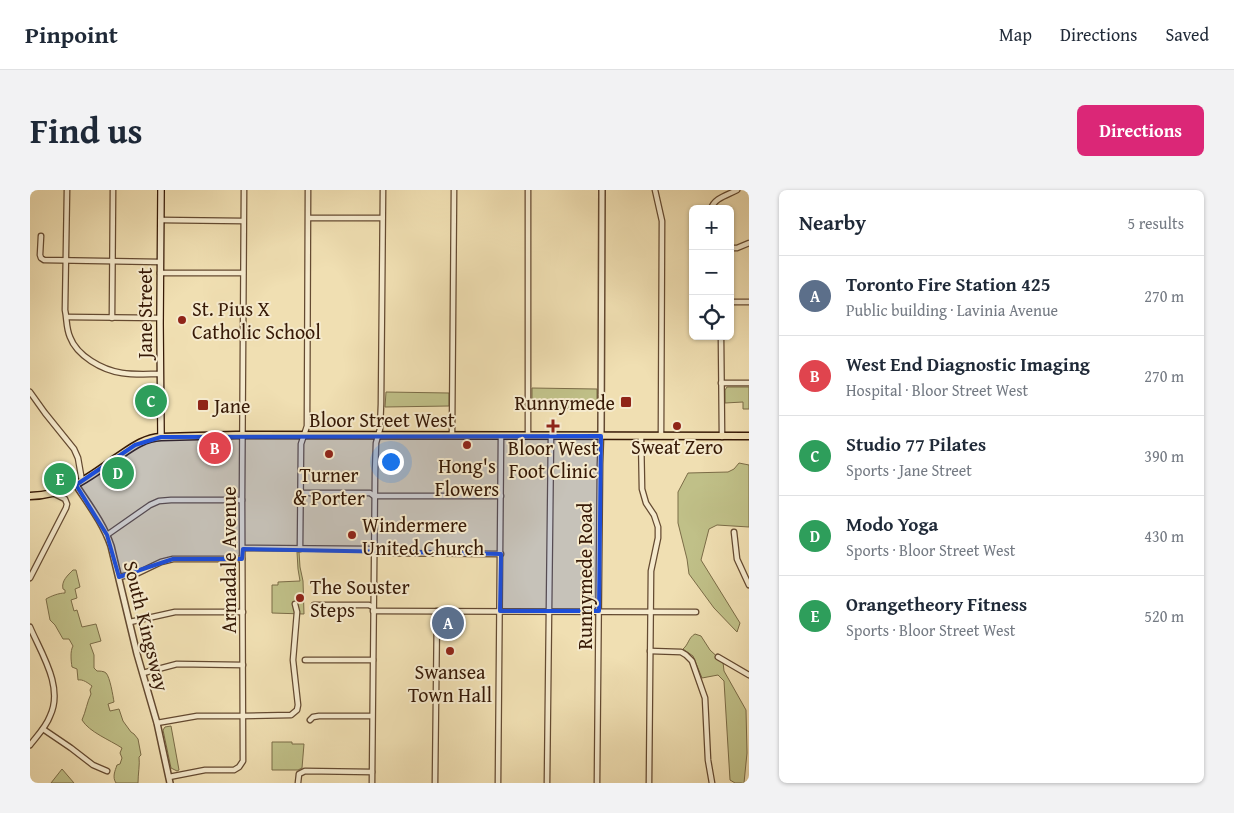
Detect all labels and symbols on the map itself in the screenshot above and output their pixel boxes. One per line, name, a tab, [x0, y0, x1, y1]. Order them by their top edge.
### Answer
street label: Jane Street	[130, 267, 159, 362]
place label: St. Pius X Catholic School	[192, 294, 321, 346]
marker: St. Pius X Catholic School	[176, 314, 188, 326]
pin: C	[135, 382, 167, 420]
place label: Runnymede	[514, 388, 615, 417]
place label: Jane	[211, 391, 250, 420]
marker: Runnymede	[619, 395, 633, 409]
marker: Jane	[196, 398, 210, 412]
street label: Bloor Street West	[309, 405, 455, 434]
marker: Bloor West Foot Clinic	[546, 419, 560, 433]
marker: Sweat Zero	[671, 420, 683, 432]
pin: B	[199, 429, 231, 467]
place label: Sweat Zero	[631, 432, 723, 461]
place label: Bloor West Foot Clinic	[508, 433, 598, 485]
marker: Hong's Flowers	[461, 439, 473, 451]
marker: Turner & Porter	[323, 448, 335, 460]
your location	[378, 449, 404, 475]
place label: Hong's Flowers	[435, 451, 499, 503]
pin: D	[102, 454, 134, 492]
pin: E	[44, 460, 76, 498]
place label: Turner & Porter	[293, 460, 365, 512]
street label: Armadale Avenue	[214, 486, 243, 634]
street label: Runnymede Road	[570, 502, 599, 649]
place label: Windermere United Church	[362, 510, 484, 562]
marker: Windermere United Church	[346, 529, 358, 541]
street label: South Kingsway	[117, 558, 177, 694]
place label: The Souster Steps	[310, 572, 410, 624]
marker: The Souster Steps	[294, 592, 306, 604]
pin: A	[432, 604, 464, 642]
marker: Swansea Town Hall	[444, 645, 456, 657]
place label: Swansea Town Hall	[408, 657, 492, 709]

